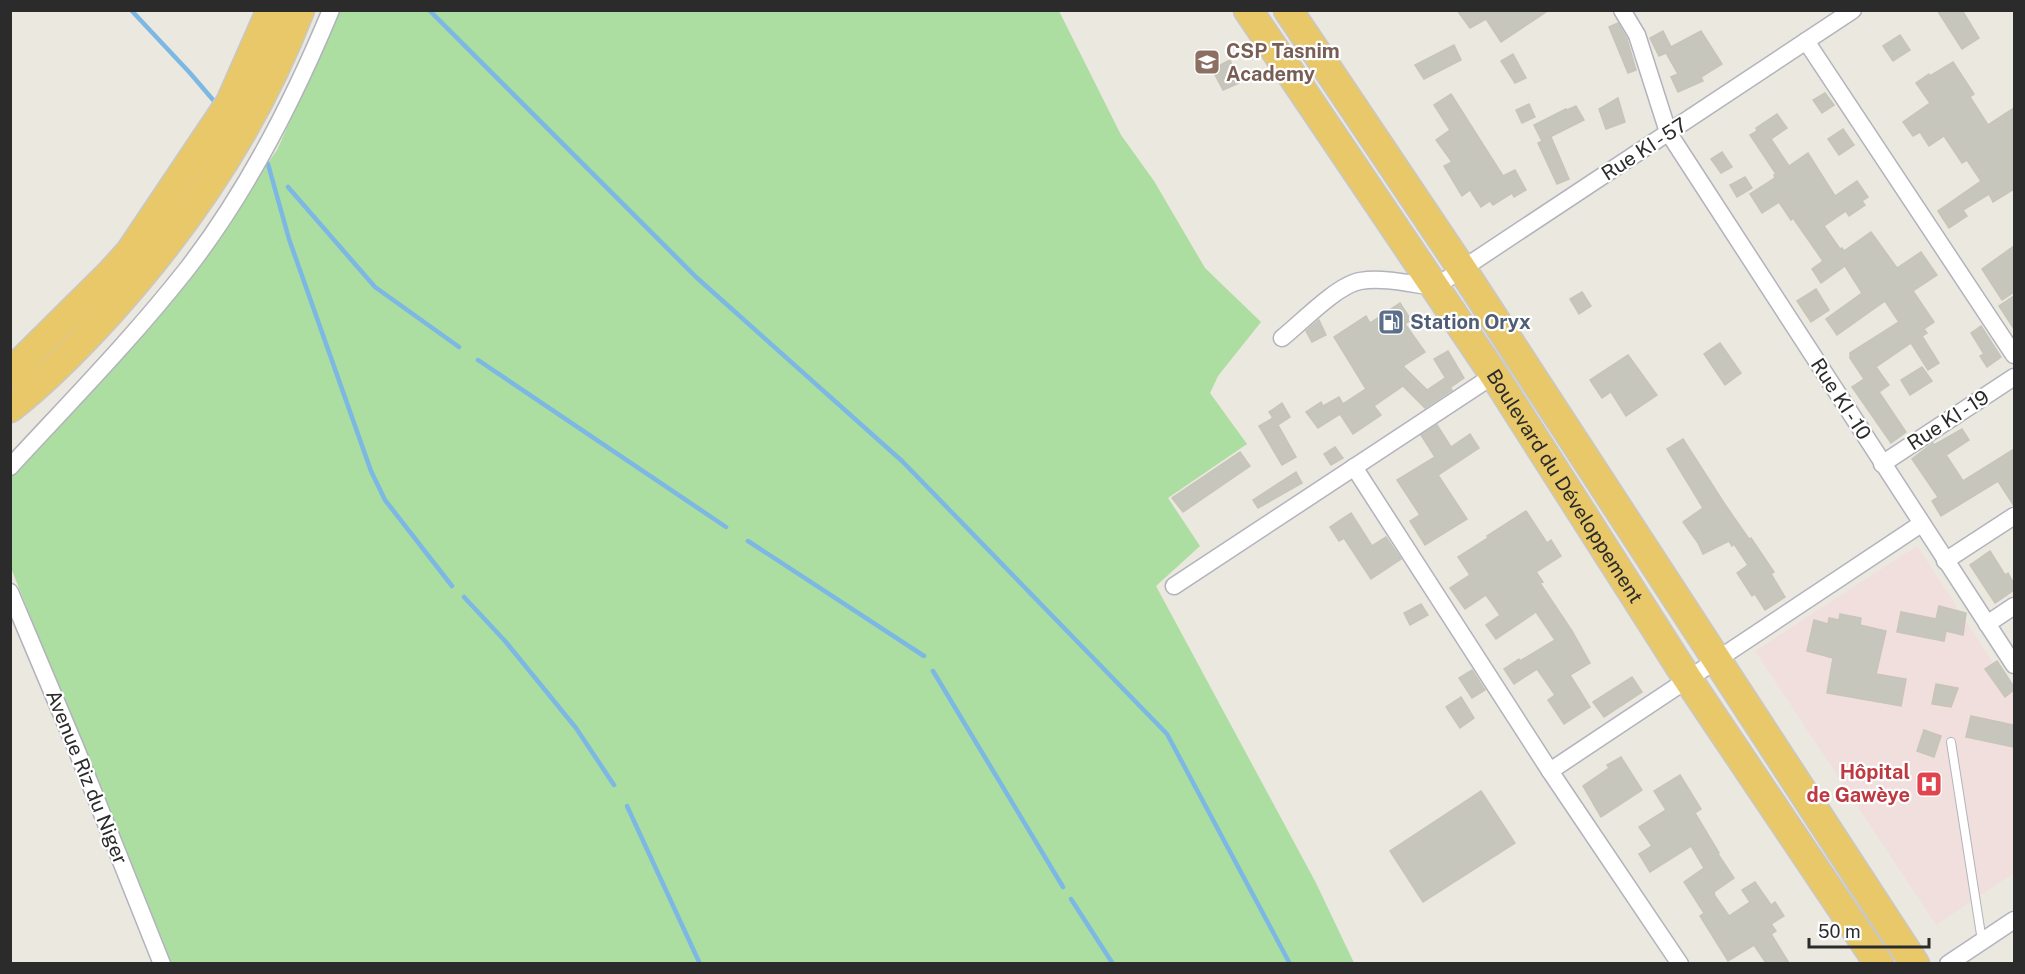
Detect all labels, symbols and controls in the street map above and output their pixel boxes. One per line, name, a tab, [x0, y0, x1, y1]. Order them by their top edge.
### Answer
place label: CSP Tasnim Academy	[1226, 39, 1340, 86]
school or university icon: CSP Tasnim Academy	[1192, 47, 1222, 77]
street label: Rue KI - 57	[1597, 113, 1691, 185]
fuel station icon: Station Oryx	[1376, 307, 1406, 337]
place label: Station Oryx	[1410, 310, 1531, 334]
street label: Rue KI - 10	[1806, 354, 1876, 444]
street label: Boulevard du Développement	[1481, 365, 1648, 608]
street label: Rue KI - 19	[1903, 385, 1993, 455]
street label: Avenue Riz du Niger	[41, 686, 133, 868]
place label: Hôpital de Gawèye	[1807, 760, 1910, 807]
hospital icon: Hôpital de Gawèye	[1914, 769, 1944, 799]
scale bar	[1809, 911, 1929, 949]
text: 50 m	[1818, 921, 1861, 942]

